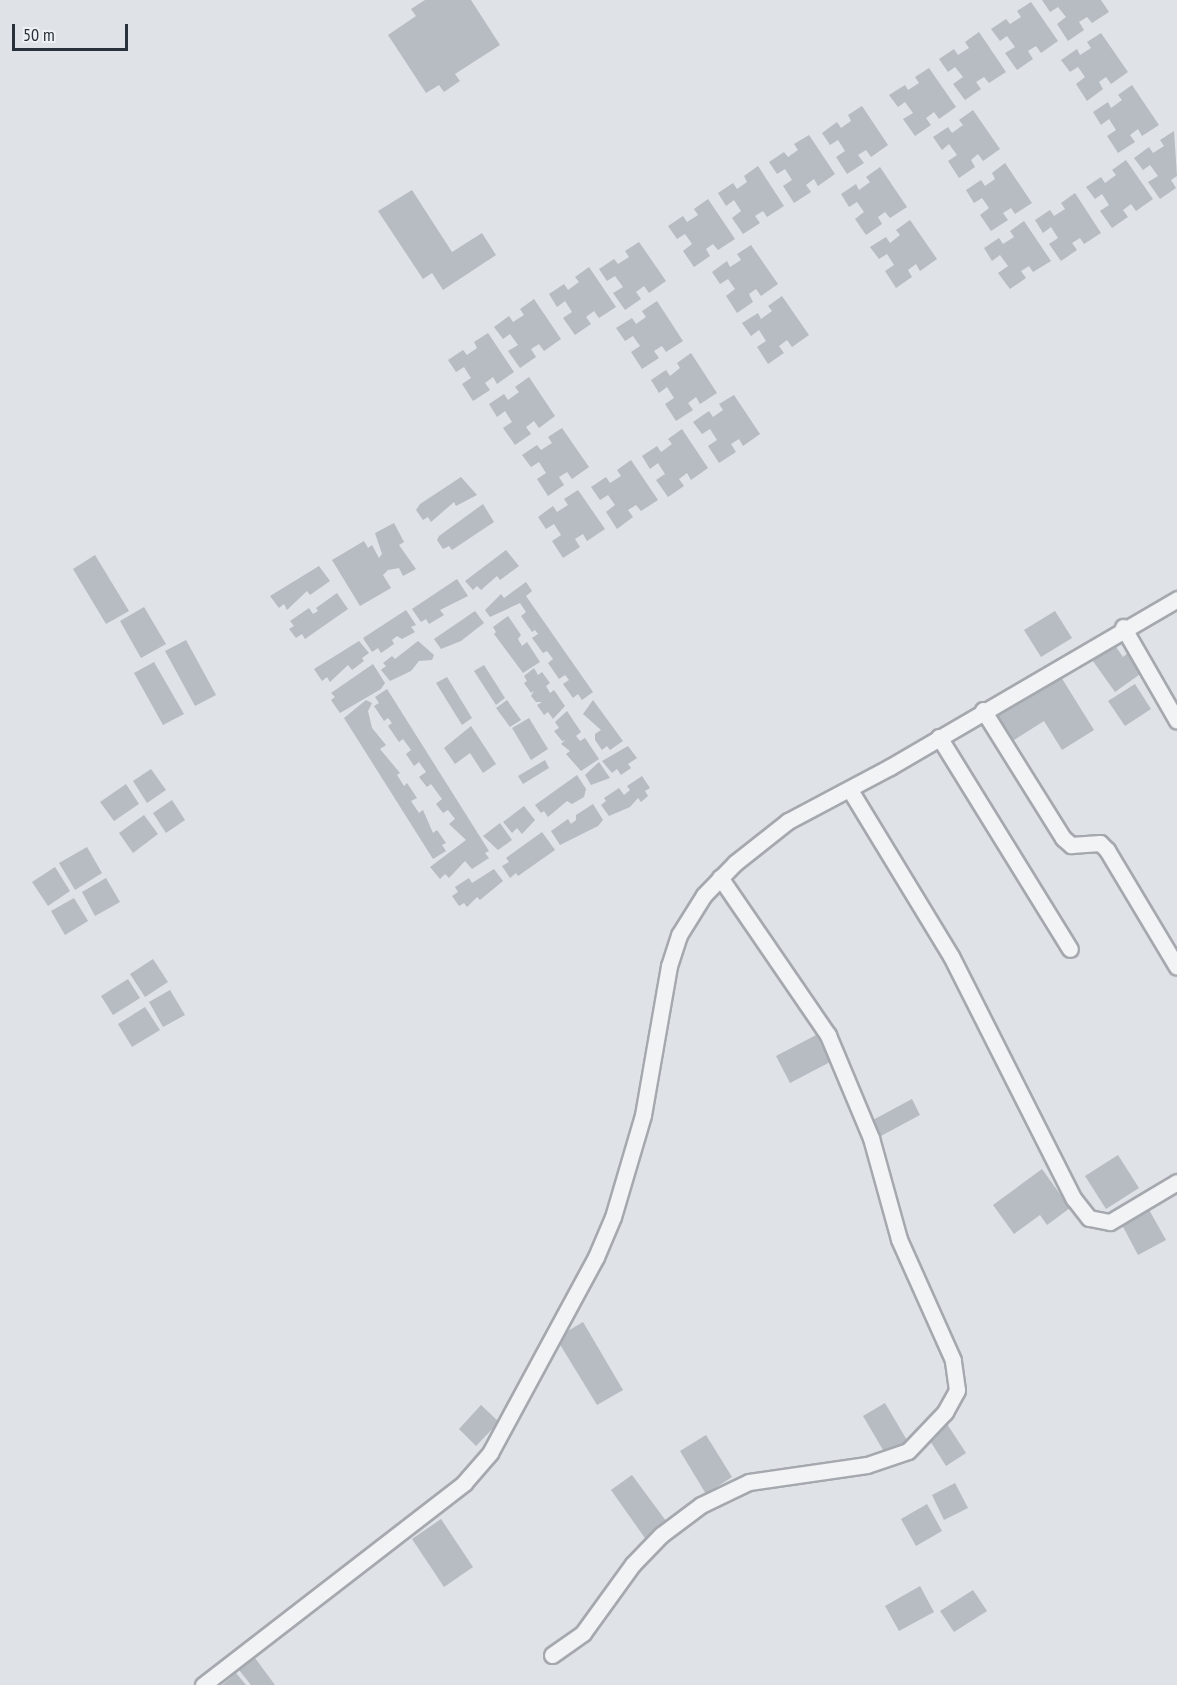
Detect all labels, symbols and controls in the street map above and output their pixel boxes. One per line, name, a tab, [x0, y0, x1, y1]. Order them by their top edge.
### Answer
scale bar	[15, 12, 130, 50]
text: 50 m	[23, 23, 55, 46]

